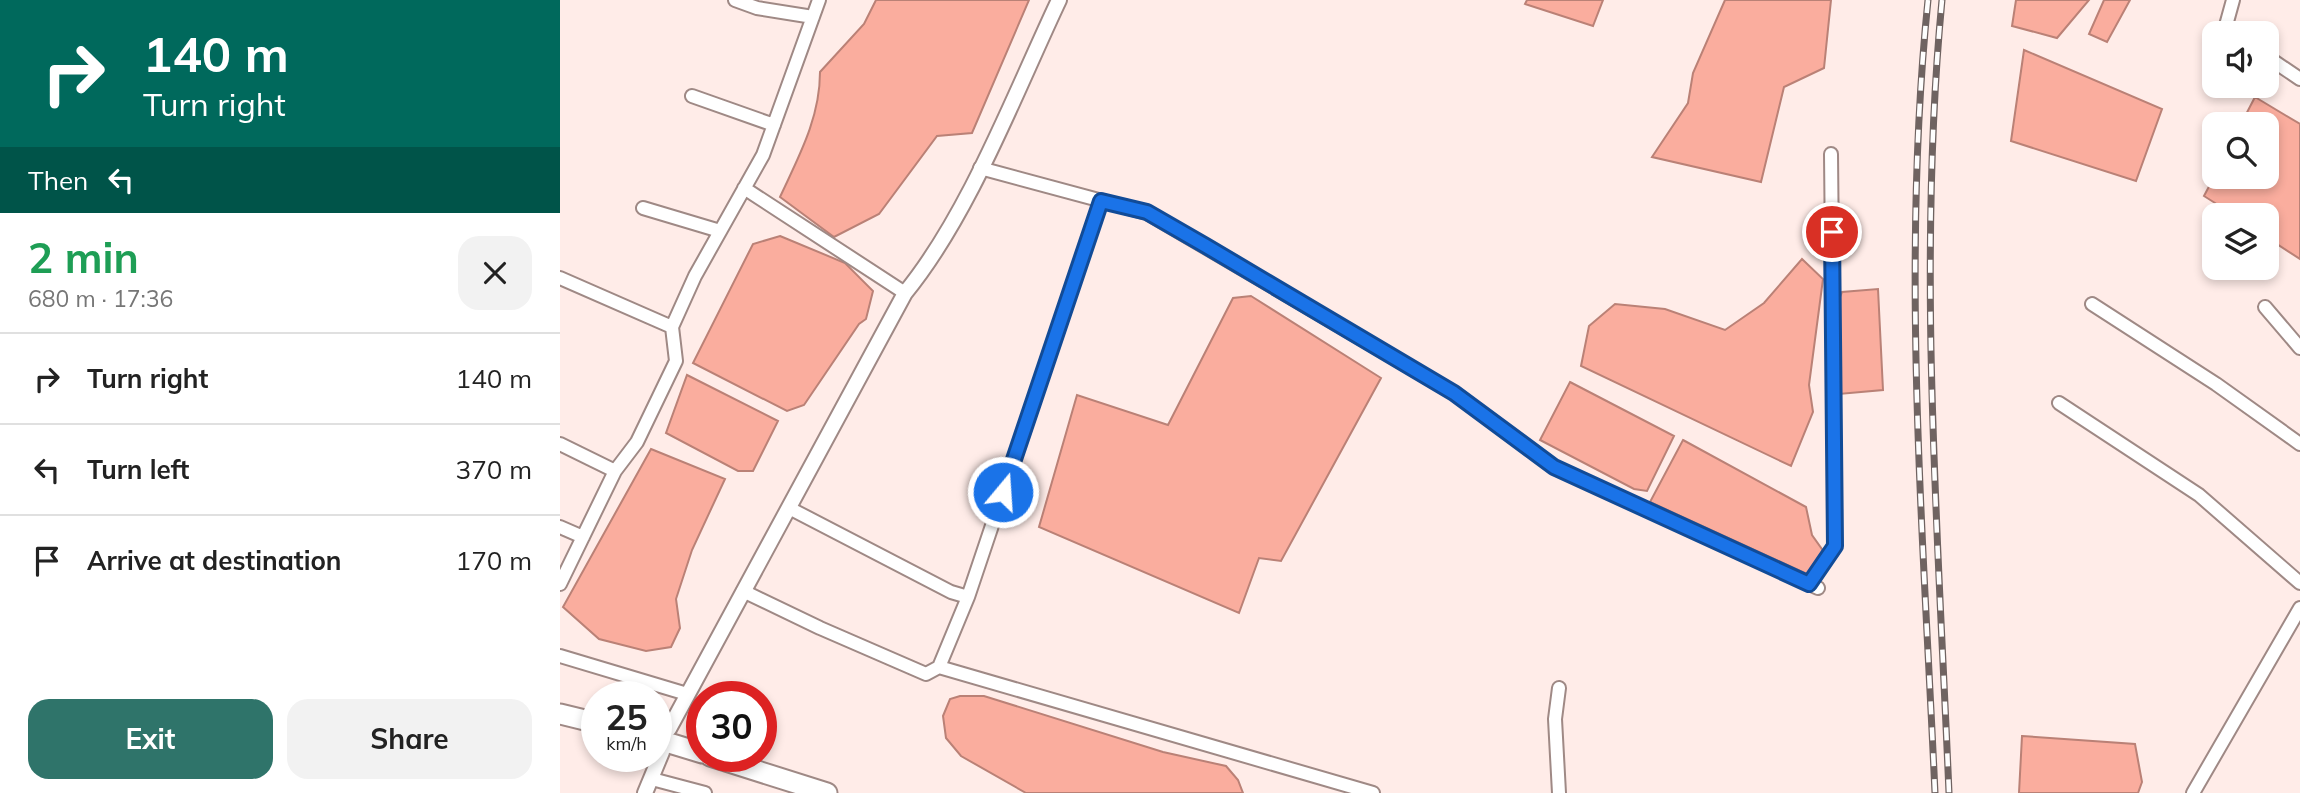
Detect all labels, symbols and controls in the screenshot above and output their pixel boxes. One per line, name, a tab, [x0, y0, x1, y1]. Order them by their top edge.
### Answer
map controls	[2202, 21, 2279, 280]
button: sound	[2202, 21, 2279, 98]
text: 140 m	[143, 23, 289, 84]
icon: right	[28, 28, 119, 119]
text: Turn right	[143, 84, 286, 124]
button: search	[2202, 112, 2279, 189]
icon: left	[102, 161, 140, 199]
text: Then	[28, 164, 88, 197]
pin	[1802, 202, 1862, 262]
button: layers	[2202, 203, 2279, 280]
icon: arrive	[1813, 213, 1851, 251]
text: 2 min	[28, 231, 139, 284]
button: close	[458, 236, 532, 310]
text: 680 m · 17:36	[28, 284, 173, 313]
icon: right	[28, 360, 66, 398]
text: Turn right	[87, 362, 208, 395]
text: 140 m	[456, 362, 532, 395]
icon: left	[28, 451, 66, 489]
text: Turn left	[87, 453, 189, 486]
text: 370 m	[456, 453, 532, 486]
position arrow	[966, 455, 1040, 529]
icon: arrive	[28, 542, 66, 580]
text: Arrive at destination	[87, 544, 342, 577]
text: 170 m	[456, 544, 532, 577]
speed limit sign: 30	[686, 681, 777, 772]
text: 25	[605, 695, 648, 739]
button: Exit	[28, 699, 273, 779]
button: Share	[287, 699, 532, 779]
text: km/h	[606, 732, 647, 755]

